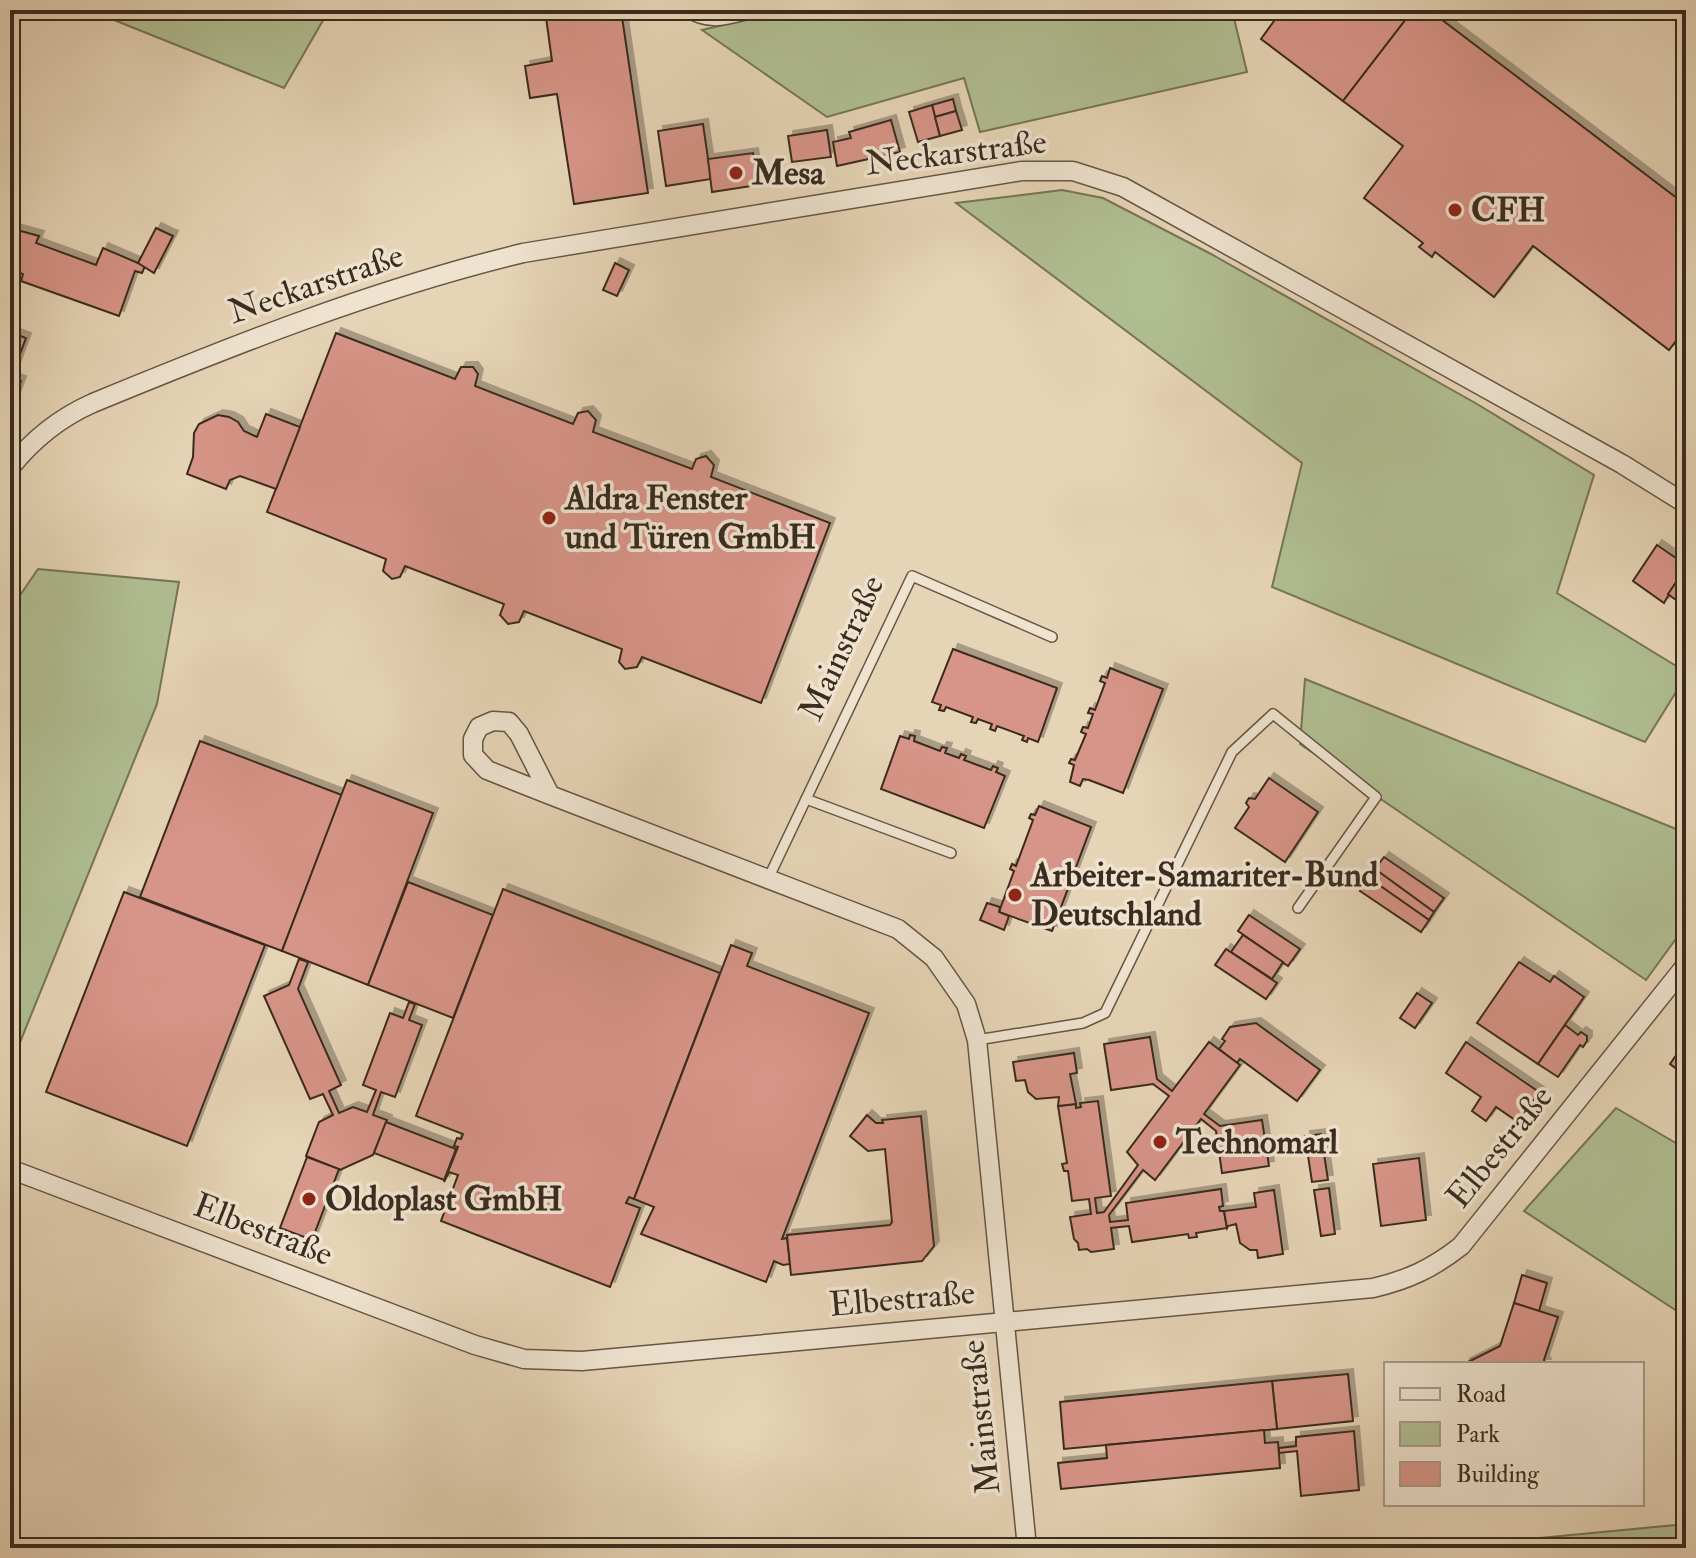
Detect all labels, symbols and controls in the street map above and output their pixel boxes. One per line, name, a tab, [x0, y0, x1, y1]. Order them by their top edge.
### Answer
street label: Neckarstraße	[863, 121, 1049, 185]
place label: Mesa	[751, 152, 825, 195]
marker: Mesa	[727, 164, 745, 182]
place label: CFH	[1471, 189, 1545, 232]
marker: CFH	[1446, 201, 1464, 219]
street label: Neckarstraße	[223, 234, 409, 334]
place label: Aldra Fenster und Türen GmbH	[563, 477, 816, 559]
marker: Aldra Fenster und Türen GmbH	[540, 509, 558, 527]
street label: Mainstraße	[790, 569, 894, 727]
place label: Arbeiter-Samariter-Bund Deutschland	[1029, 854, 1379, 936]
marker: Arbeiter-Samariter-Bund Deutschland	[1006, 886, 1024, 904]
street label: Elbestraße	[1437, 1077, 1563, 1217]
place label: Technomarl	[1175, 1121, 1338, 1164]
marker: Technomarl	[1151, 1133, 1169, 1151]
place label: Oldoplast GmbH	[325, 1178, 562, 1221]
street label: Elbestraße	[187, 1184, 339, 1276]
marker: Oldoplast GmbH	[300, 1190, 318, 1208]
street label: Elbestraße	[827, 1271, 977, 1327]
street label: Mainstraße	[952, 1338, 1010, 1496]
legend	[1384, 1362, 1644, 1506]
text: Road	[1456, 1379, 1506, 1410]
text: Park	[1456, 1419, 1500, 1450]
text: Building	[1456, 1459, 1540, 1490]

